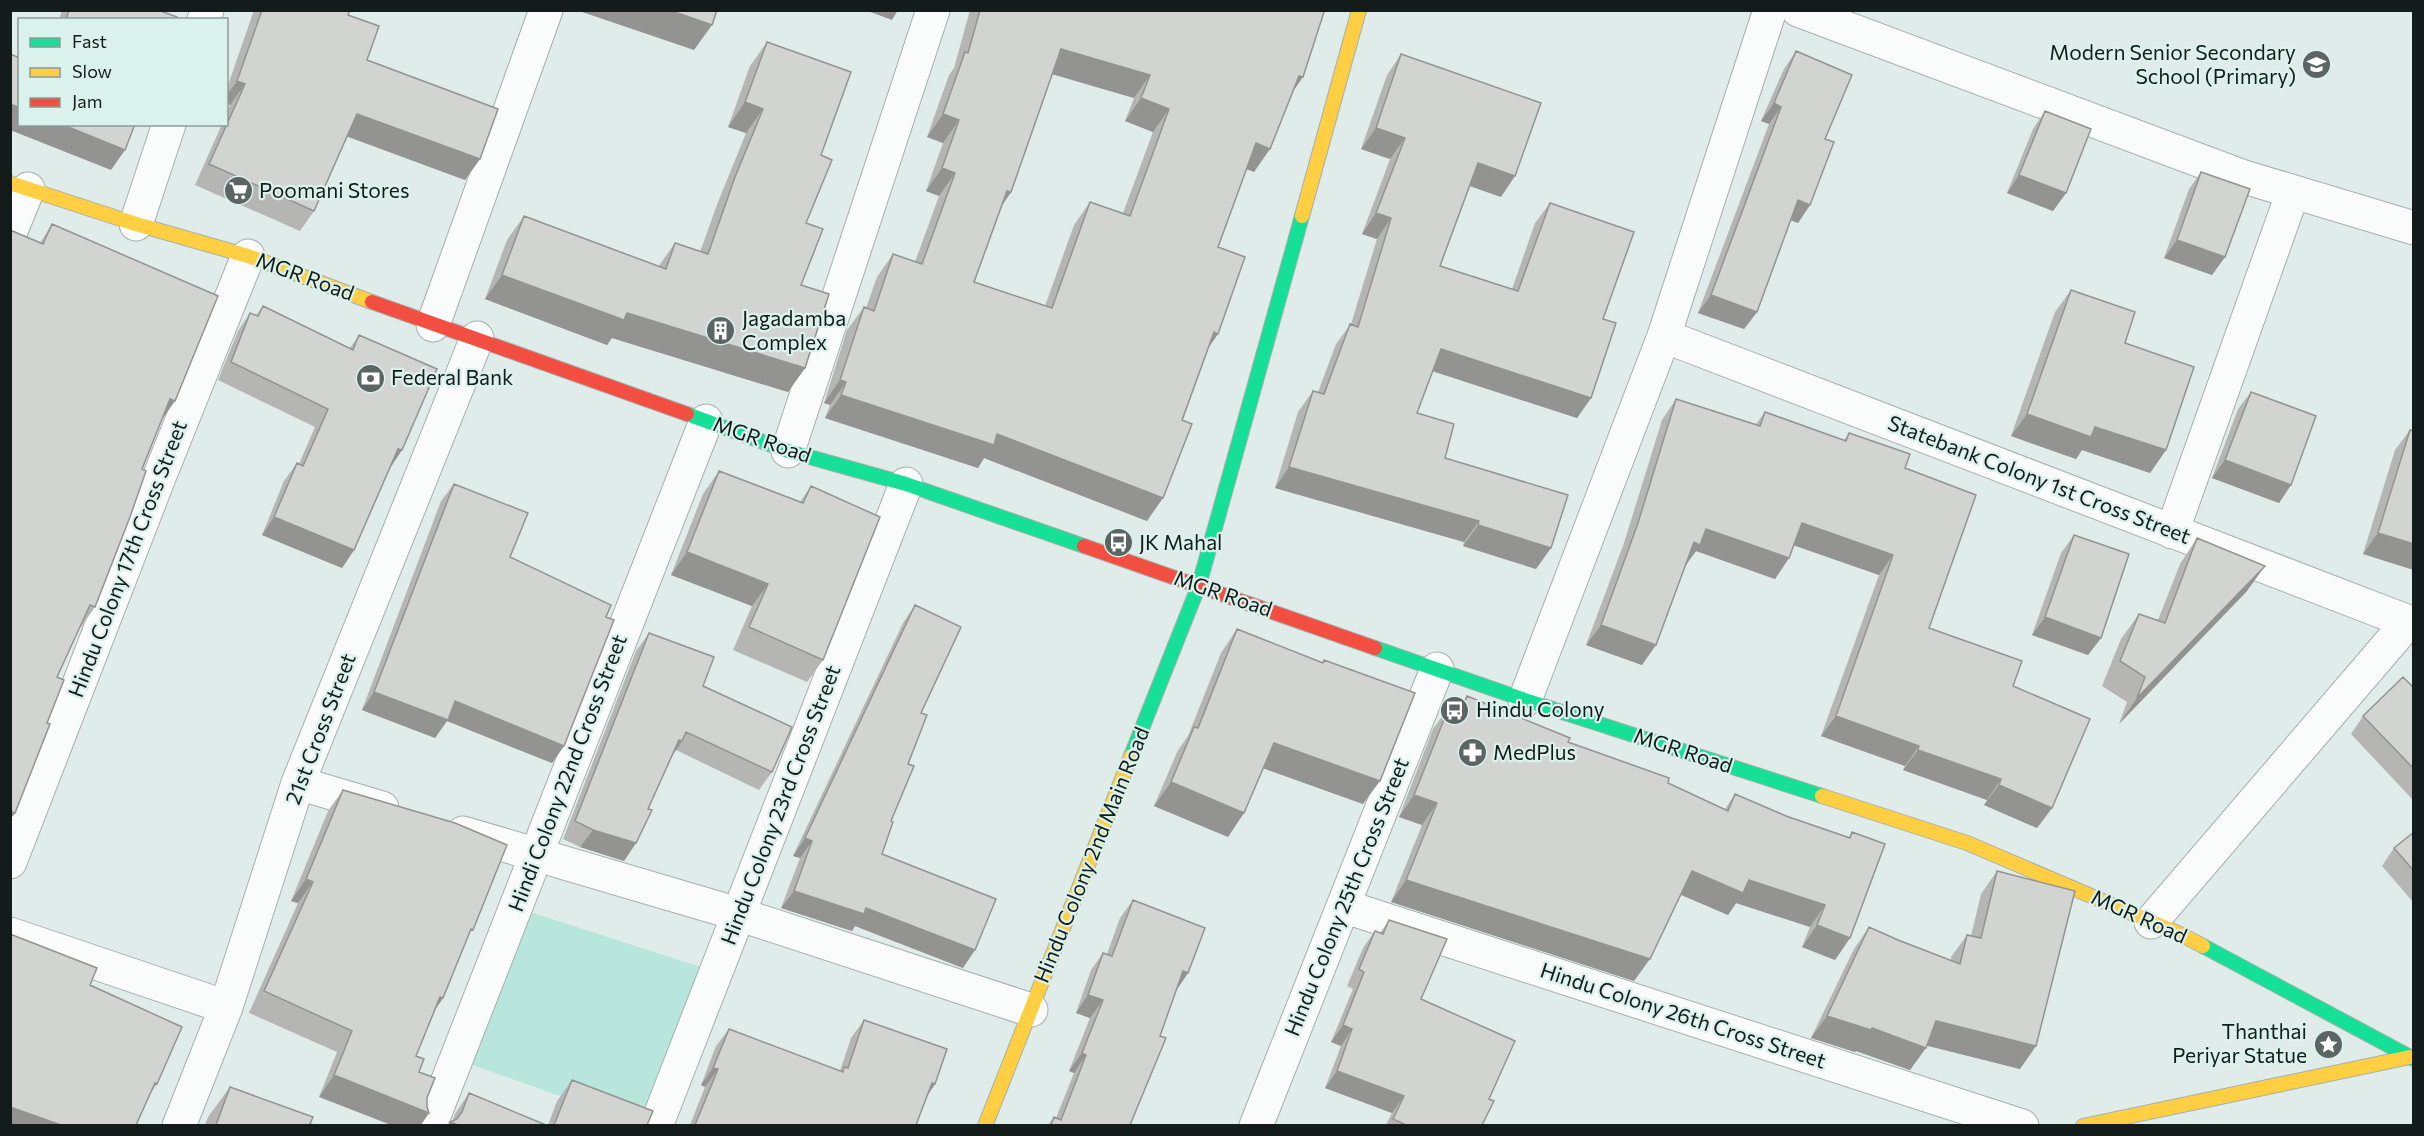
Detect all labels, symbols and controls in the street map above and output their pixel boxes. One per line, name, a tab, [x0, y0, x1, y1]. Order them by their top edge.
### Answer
legend	[18, 18, 228, 126]
text: Fast	[72, 30, 107, 52]
place label: Modern Senior Secondary School (Primary)	[2049, 39, 2296, 88]
school or university icon: Modern Senior Secondary School (Primary)	[2301, 49, 2333, 81]
text: Slow	[72, 60, 112, 82]
text: Jam	[72, 90, 102, 112]
supermarket icon: Poomani Stores	[222, 175, 254, 207]
place label: Poomani Stores	[259, 177, 409, 202]
street label: MGR Road	[253, 246, 358, 305]
place label: Jagadamba Complex	[742, 305, 846, 354]
building icon: Jagadamba Complex	[705, 315, 737, 347]
bank icon: Federal Bank	[354, 362, 386, 394]
place label: Federal Bank	[391, 364, 513, 389]
street label: Statebank Colony 1st Cross Street	[1885, 409, 2194, 548]
street label: MGR Road	[710, 410, 815, 467]
street label: Hindu Colony 17th Cross Street	[62, 417, 191, 700]
bus stop icon: JK Mahal	[1102, 527, 1134, 559]
place label: JK Mahal	[1139, 529, 1222, 554]
street label: MGR Road	[1171, 564, 1276, 621]
street label: Hindi Colony 22nd Cross Street	[502, 630, 631, 915]
street label: 21st Cross Street	[279, 649, 360, 808]
street label: Hindu Colony 23rd Cross Street	[715, 661, 845, 948]
bus stop icon: Hindu Colony	[1439, 694, 1471, 726]
place label: Hindu Colony	[1476, 696, 1605, 721]
street label: MGR Road	[1631, 722, 1736, 777]
street label: Hindu Colony 2nd Main Road	[1028, 723, 1153, 986]
pharmacy icon: MedPlus	[1456, 737, 1488, 769]
place label: MedPlus	[1493, 739, 1576, 764]
street label: Hindu Colony 25th Cross Street	[1278, 754, 1413, 1039]
street label: MGR Road	[2088, 883, 2191, 948]
street label: Hindu Colony 26th Cross Street	[1538, 957, 1829, 1073]
place label: Thanthai Periyar Statue	[2172, 1018, 2307, 1067]
place icon: Thanthai Periyar Statue	[2312, 1028, 2344, 1060]

